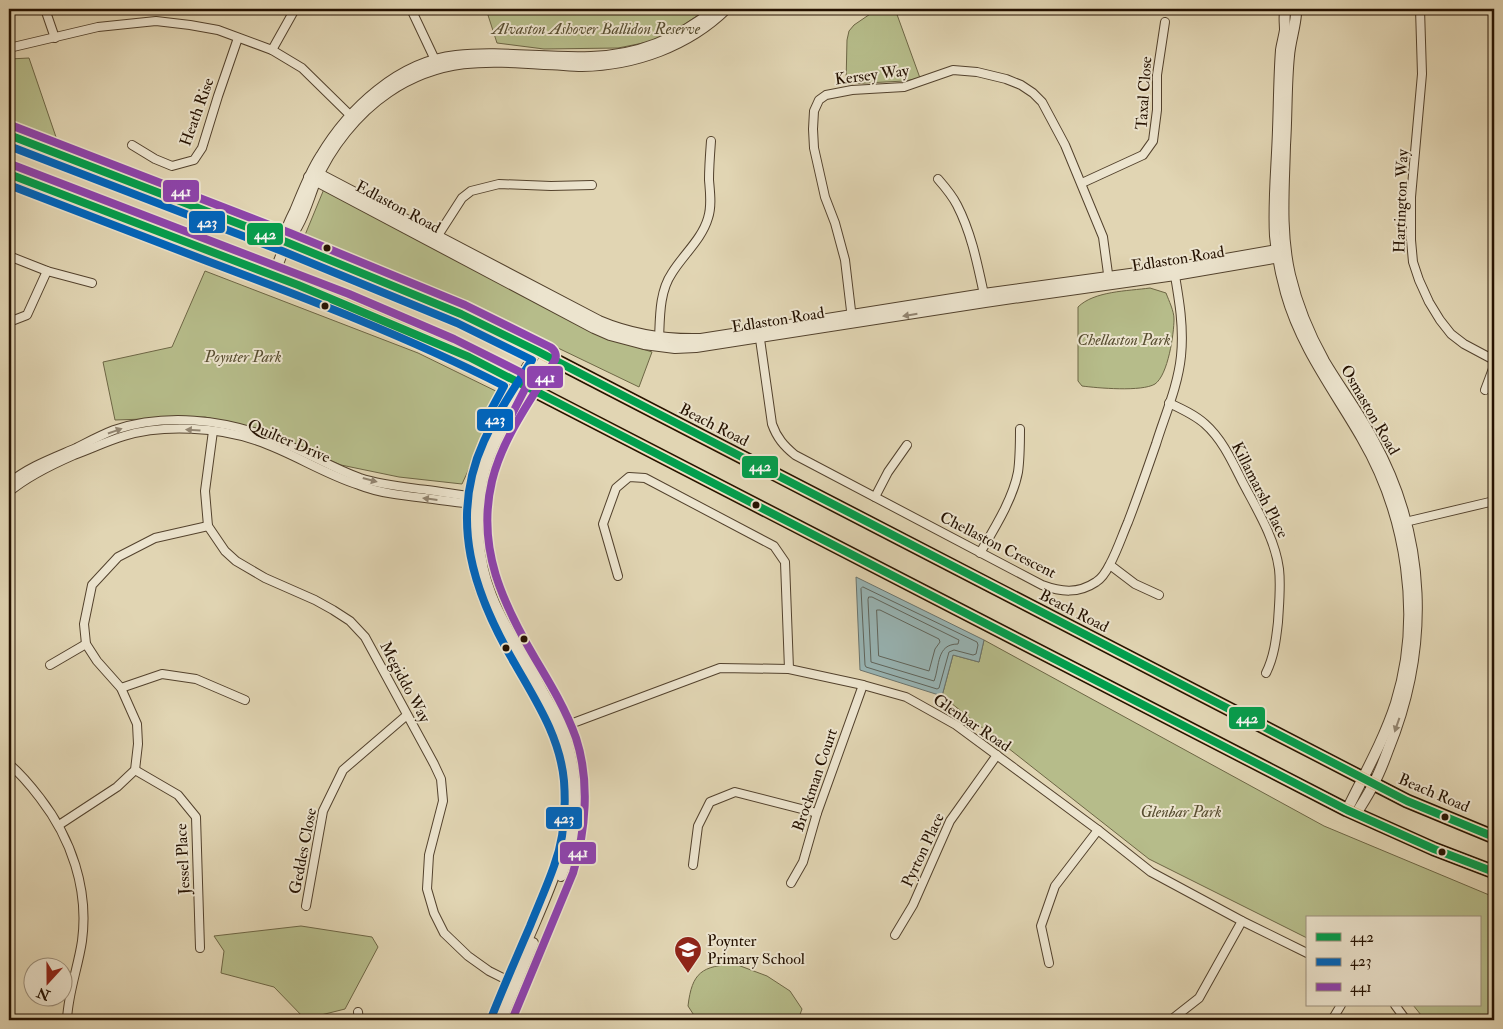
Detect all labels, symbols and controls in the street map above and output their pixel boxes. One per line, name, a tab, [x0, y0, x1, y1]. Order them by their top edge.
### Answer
park label: Alvaston Ashover Ballidon Reserve	[490, 19, 701, 39]
street label: Taxal Close	[1131, 55, 1157, 130]
street label: Kersey Way	[834, 60, 911, 89]
street label: Heath Rise	[175, 75, 219, 149]
street label: Hartington Way	[1389, 148, 1413, 253]
street label: Edlaston Road	[352, 176, 444, 238]
line badge: 441	[162, 179, 200, 203]
text: 441	[170, 183, 191, 200]
line badge: 423	[188, 210, 226, 234]
text: 423	[196, 214, 217, 231]
line badge: 442	[246, 222, 284, 246]
text: 442	[253, 226, 276, 243]
street label: Edlaston Road	[1130, 242, 1226, 276]
unlabelled marker	[322, 243, 332, 253]
unlabelled marker	[320, 301, 330, 311]
street label: Edlaston Road	[730, 303, 826, 337]
one-way arrow	[901, 311, 917, 319]
park label: Chellaston Park	[1077, 330, 1171, 350]
park label: Poynter Park	[203, 347, 282, 367]
street label: Osmaston Road	[1336, 361, 1404, 459]
line badge: 441	[526, 365, 564, 389]
text: 441	[534, 369, 555, 386]
street label: Beach Road	[676, 399, 752, 451]
line badge: 423	[476, 408, 514, 432]
text: 423	[484, 411, 505, 428]
street label: Quilter Drive	[245, 415, 334, 467]
one-way arrow	[184, 425, 200, 433]
one-way arrow	[108, 426, 123, 434]
street label: Killamarsh Place	[1227, 438, 1293, 542]
line badge: 442	[741, 455, 779, 479]
text: 442	[748, 458, 771, 475]
one-way arrow	[363, 477, 378, 485]
one-way arrow	[422, 495, 438, 503]
unlabelled marker	[751, 500, 761, 510]
street label: Chellaston Crescent	[937, 507, 1059, 583]
street label: Beach Road	[1036, 585, 1112, 637]
unlabelled marker	[519, 634, 529, 644]
street label: Megiddo Way	[375, 638, 435, 727]
unlabelled marker	[501, 643, 511, 653]
street label: Glenbar Road	[929, 690, 1015, 756]
line badge: 442	[1228, 706, 1266, 730]
text: 442	[1235, 710, 1258, 727]
one-way arrow	[1393, 718, 1401, 733]
street label: Brockman Court	[788, 726, 842, 834]
street label: Beach Road	[1395, 769, 1473, 817]
park label: Glenbar Park	[1140, 802, 1222, 822]
street label: Geddes Close	[285, 806, 321, 896]
line badge: 423	[545, 806, 583, 830]
street label: Pyrton Place	[897, 809, 949, 890]
text: 423	[553, 810, 574, 827]
unlabelled marker	[1440, 812, 1450, 822]
street label: Jessel Place	[171, 823, 196, 896]
line badge: 441	[559, 841, 597, 865]
text: 441	[567, 844, 588, 861]
unlabelled marker	[1437, 847, 1447, 857]
legend	[1306, 916, 1480, 1006]
text: 442	[1350, 928, 1374, 947]
place label: Poynter Primary School	[707, 931, 805, 969]
school or university icon: Poynter Primary School	[673, 935, 703, 974]
text: 423	[1350, 952, 1371, 971]
north arrow	[22, 956, 72, 1006]
text: 441	[1350, 978, 1372, 997]
text: N	[34, 983, 53, 1004]

